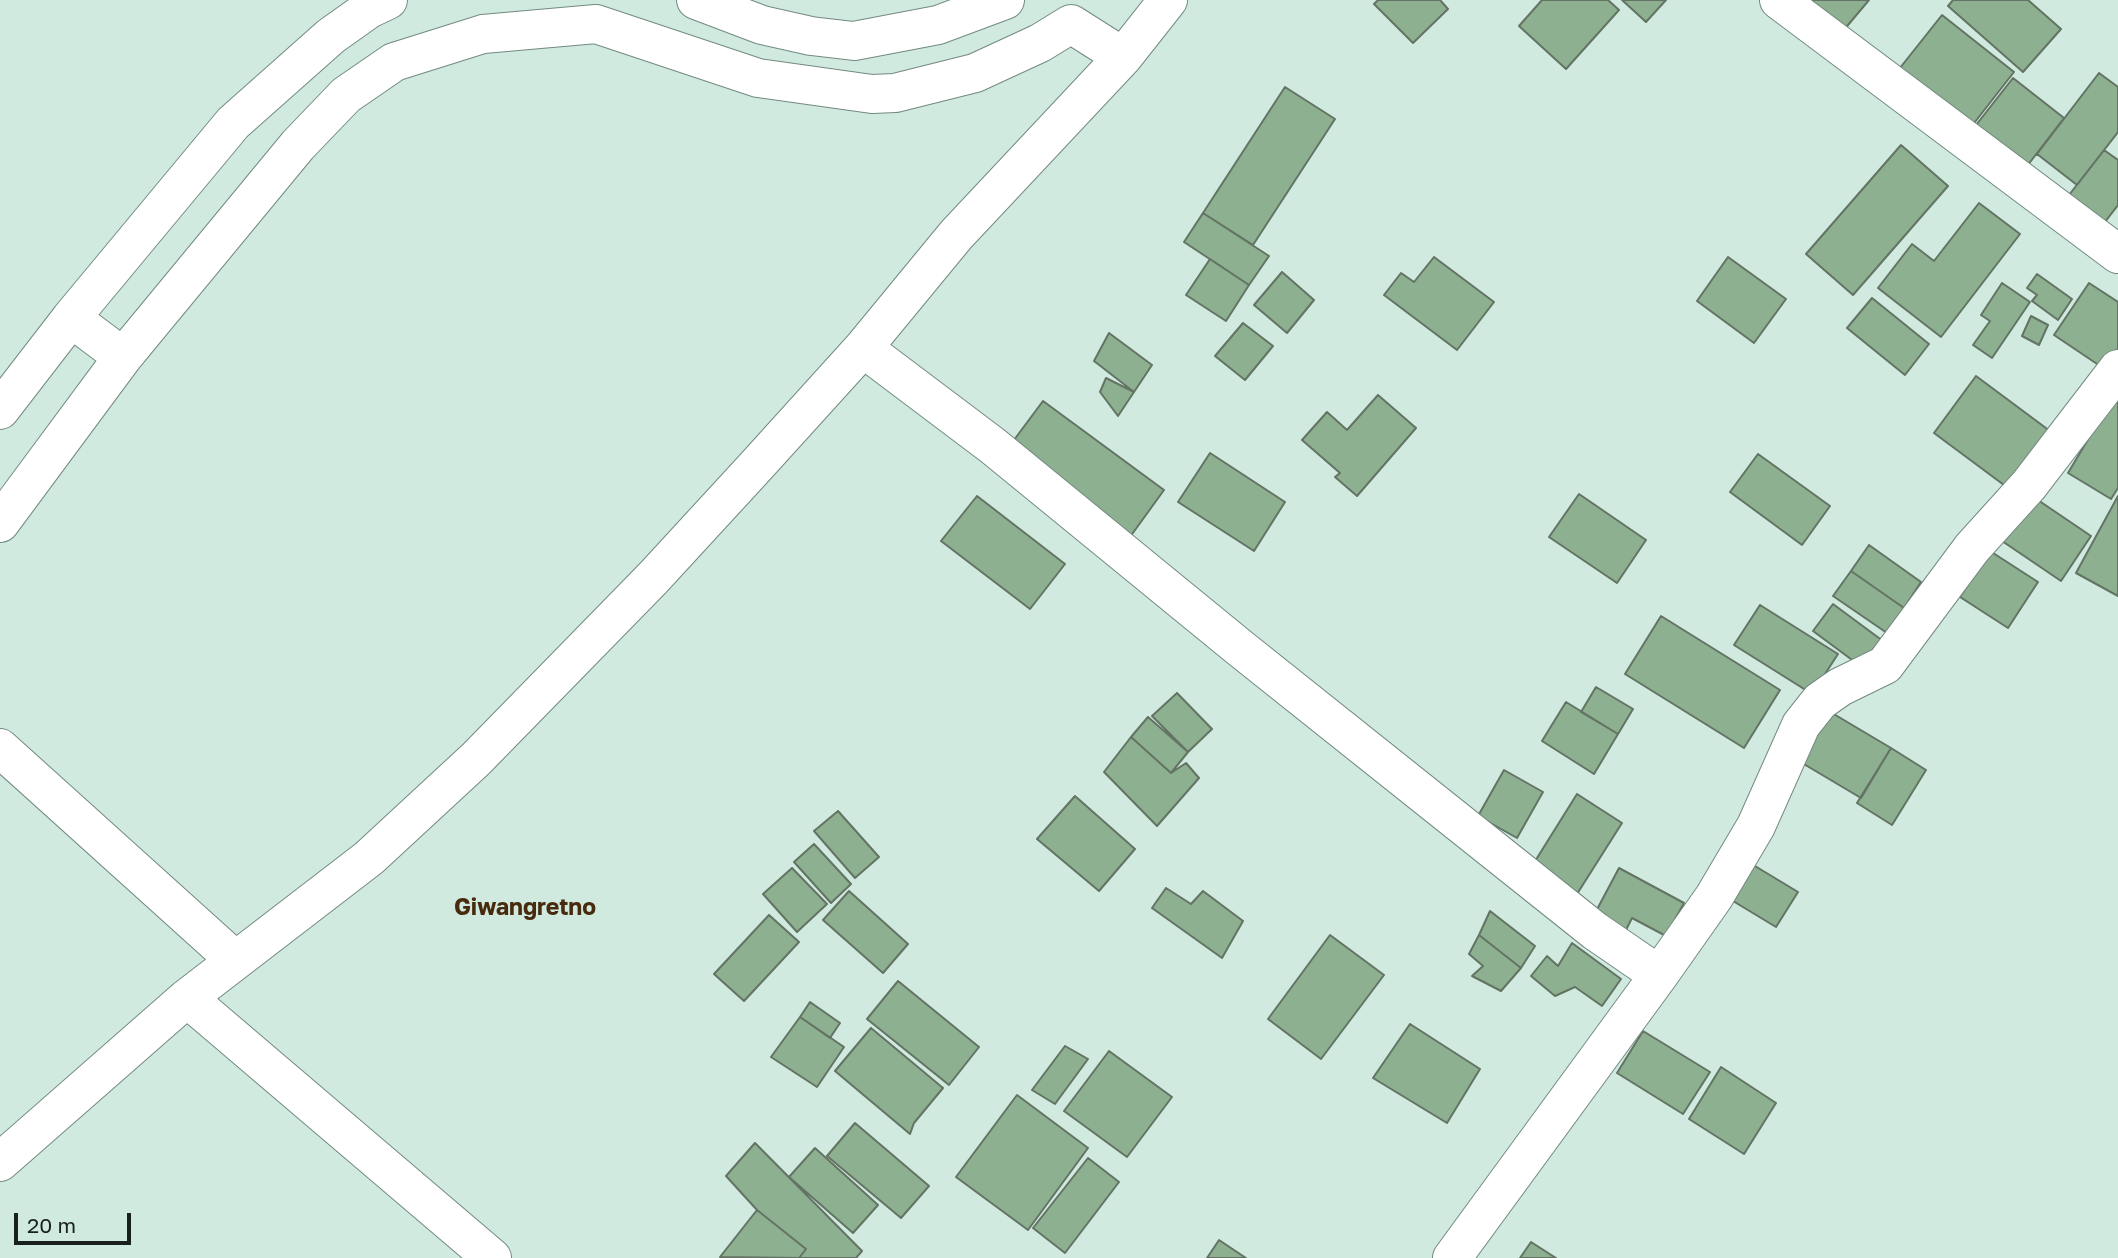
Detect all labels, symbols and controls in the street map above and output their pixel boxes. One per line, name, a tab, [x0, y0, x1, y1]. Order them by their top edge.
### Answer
district label: Giwangretno	[454, 894, 596, 922]
scale bar	[18, 1198, 135, 1242]
text: 20 m	[27, 1212, 76, 1238]

